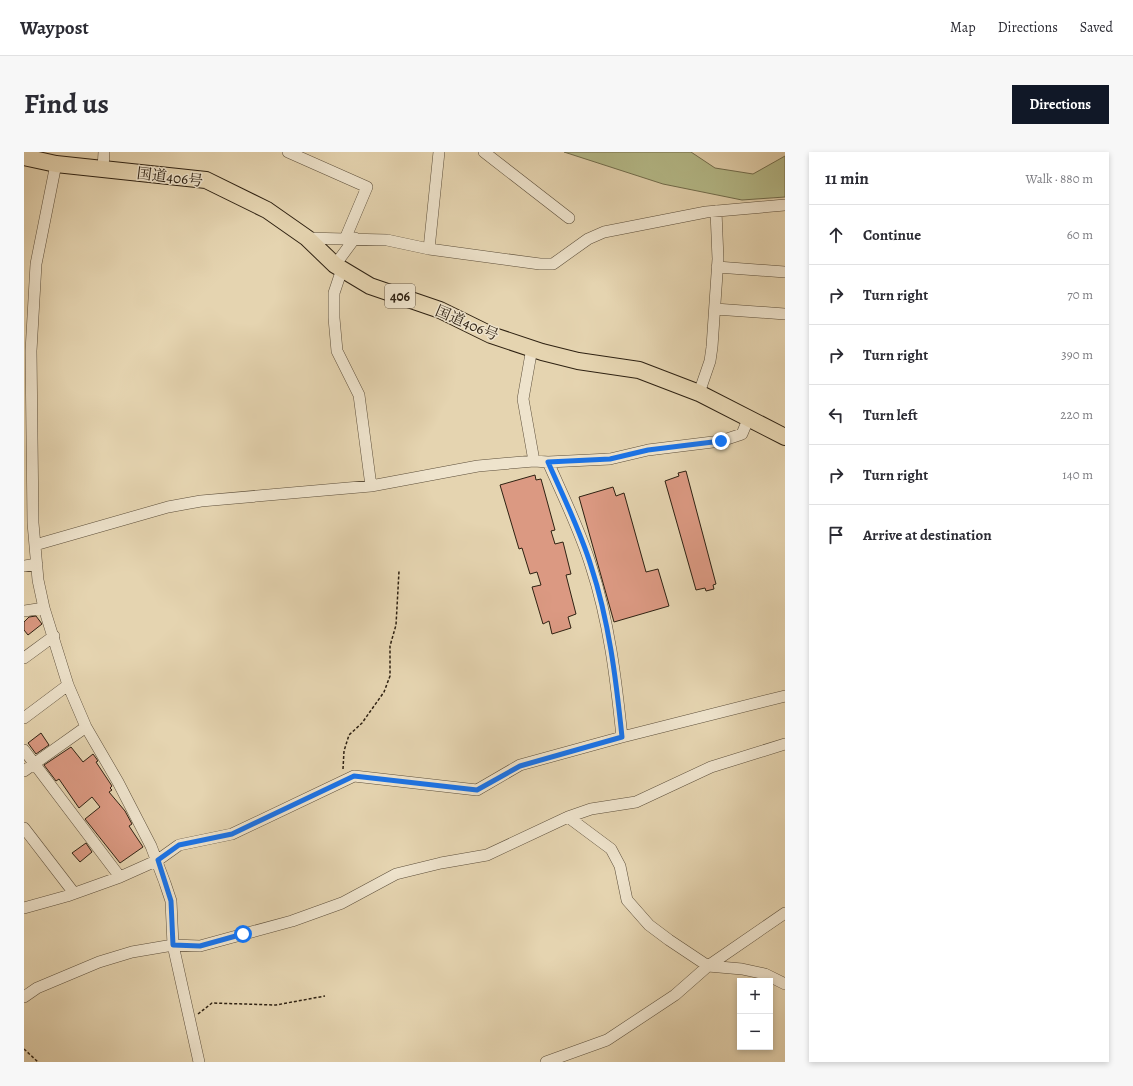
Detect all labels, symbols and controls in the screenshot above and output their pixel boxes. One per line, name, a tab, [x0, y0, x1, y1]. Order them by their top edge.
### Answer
text: Waypost	[20, 15, 89, 41]
text: Map	[950, 18, 976, 37]
text: Directions	[998, 18, 1058, 37]
text: Saved	[1080, 18, 1113, 37]
text: Find us	[24, 85, 109, 123]
button: Directions	[1012, 85, 1109, 124]
street label: 国道406号	[136, 163, 204, 191]
text: 11 min	[825, 167, 869, 190]
text: Walk · 880 m	[1026, 170, 1093, 187]
icon: ahead	[825, 224, 847, 246]
text: Continue	[863, 225, 921, 245]
text: 60 m	[1067, 226, 1093, 243]
road number: 406	[385, 284, 415, 308]
icon: right	[825, 284, 847, 306]
text: Turn right	[863, 285, 928, 305]
text: 70 m	[1067, 286, 1093, 303]
street label: 国道406号	[432, 301, 502, 345]
icon: right	[825, 344, 847, 366]
text: Turn right	[863, 345, 928, 365]
text: 390 m	[1061, 346, 1093, 363]
icon: left	[825, 404, 847, 426]
text: Turn left	[863, 405, 918, 425]
text: 220 m	[1060, 406, 1093, 423]
route end	[712, 432, 730, 450]
icon: right	[825, 464, 847, 486]
text: Turn right	[863, 465, 928, 485]
text: 140 m	[1062, 466, 1093, 483]
icon: arrive	[825, 524, 847, 546]
text: Arrive at destination	[863, 525, 992, 545]
route start	[234, 925, 252, 943]
map controls	[737, 978, 773, 1050]
button: +	[737, 978, 773, 1014]
button: −	[737, 1014, 773, 1050]

